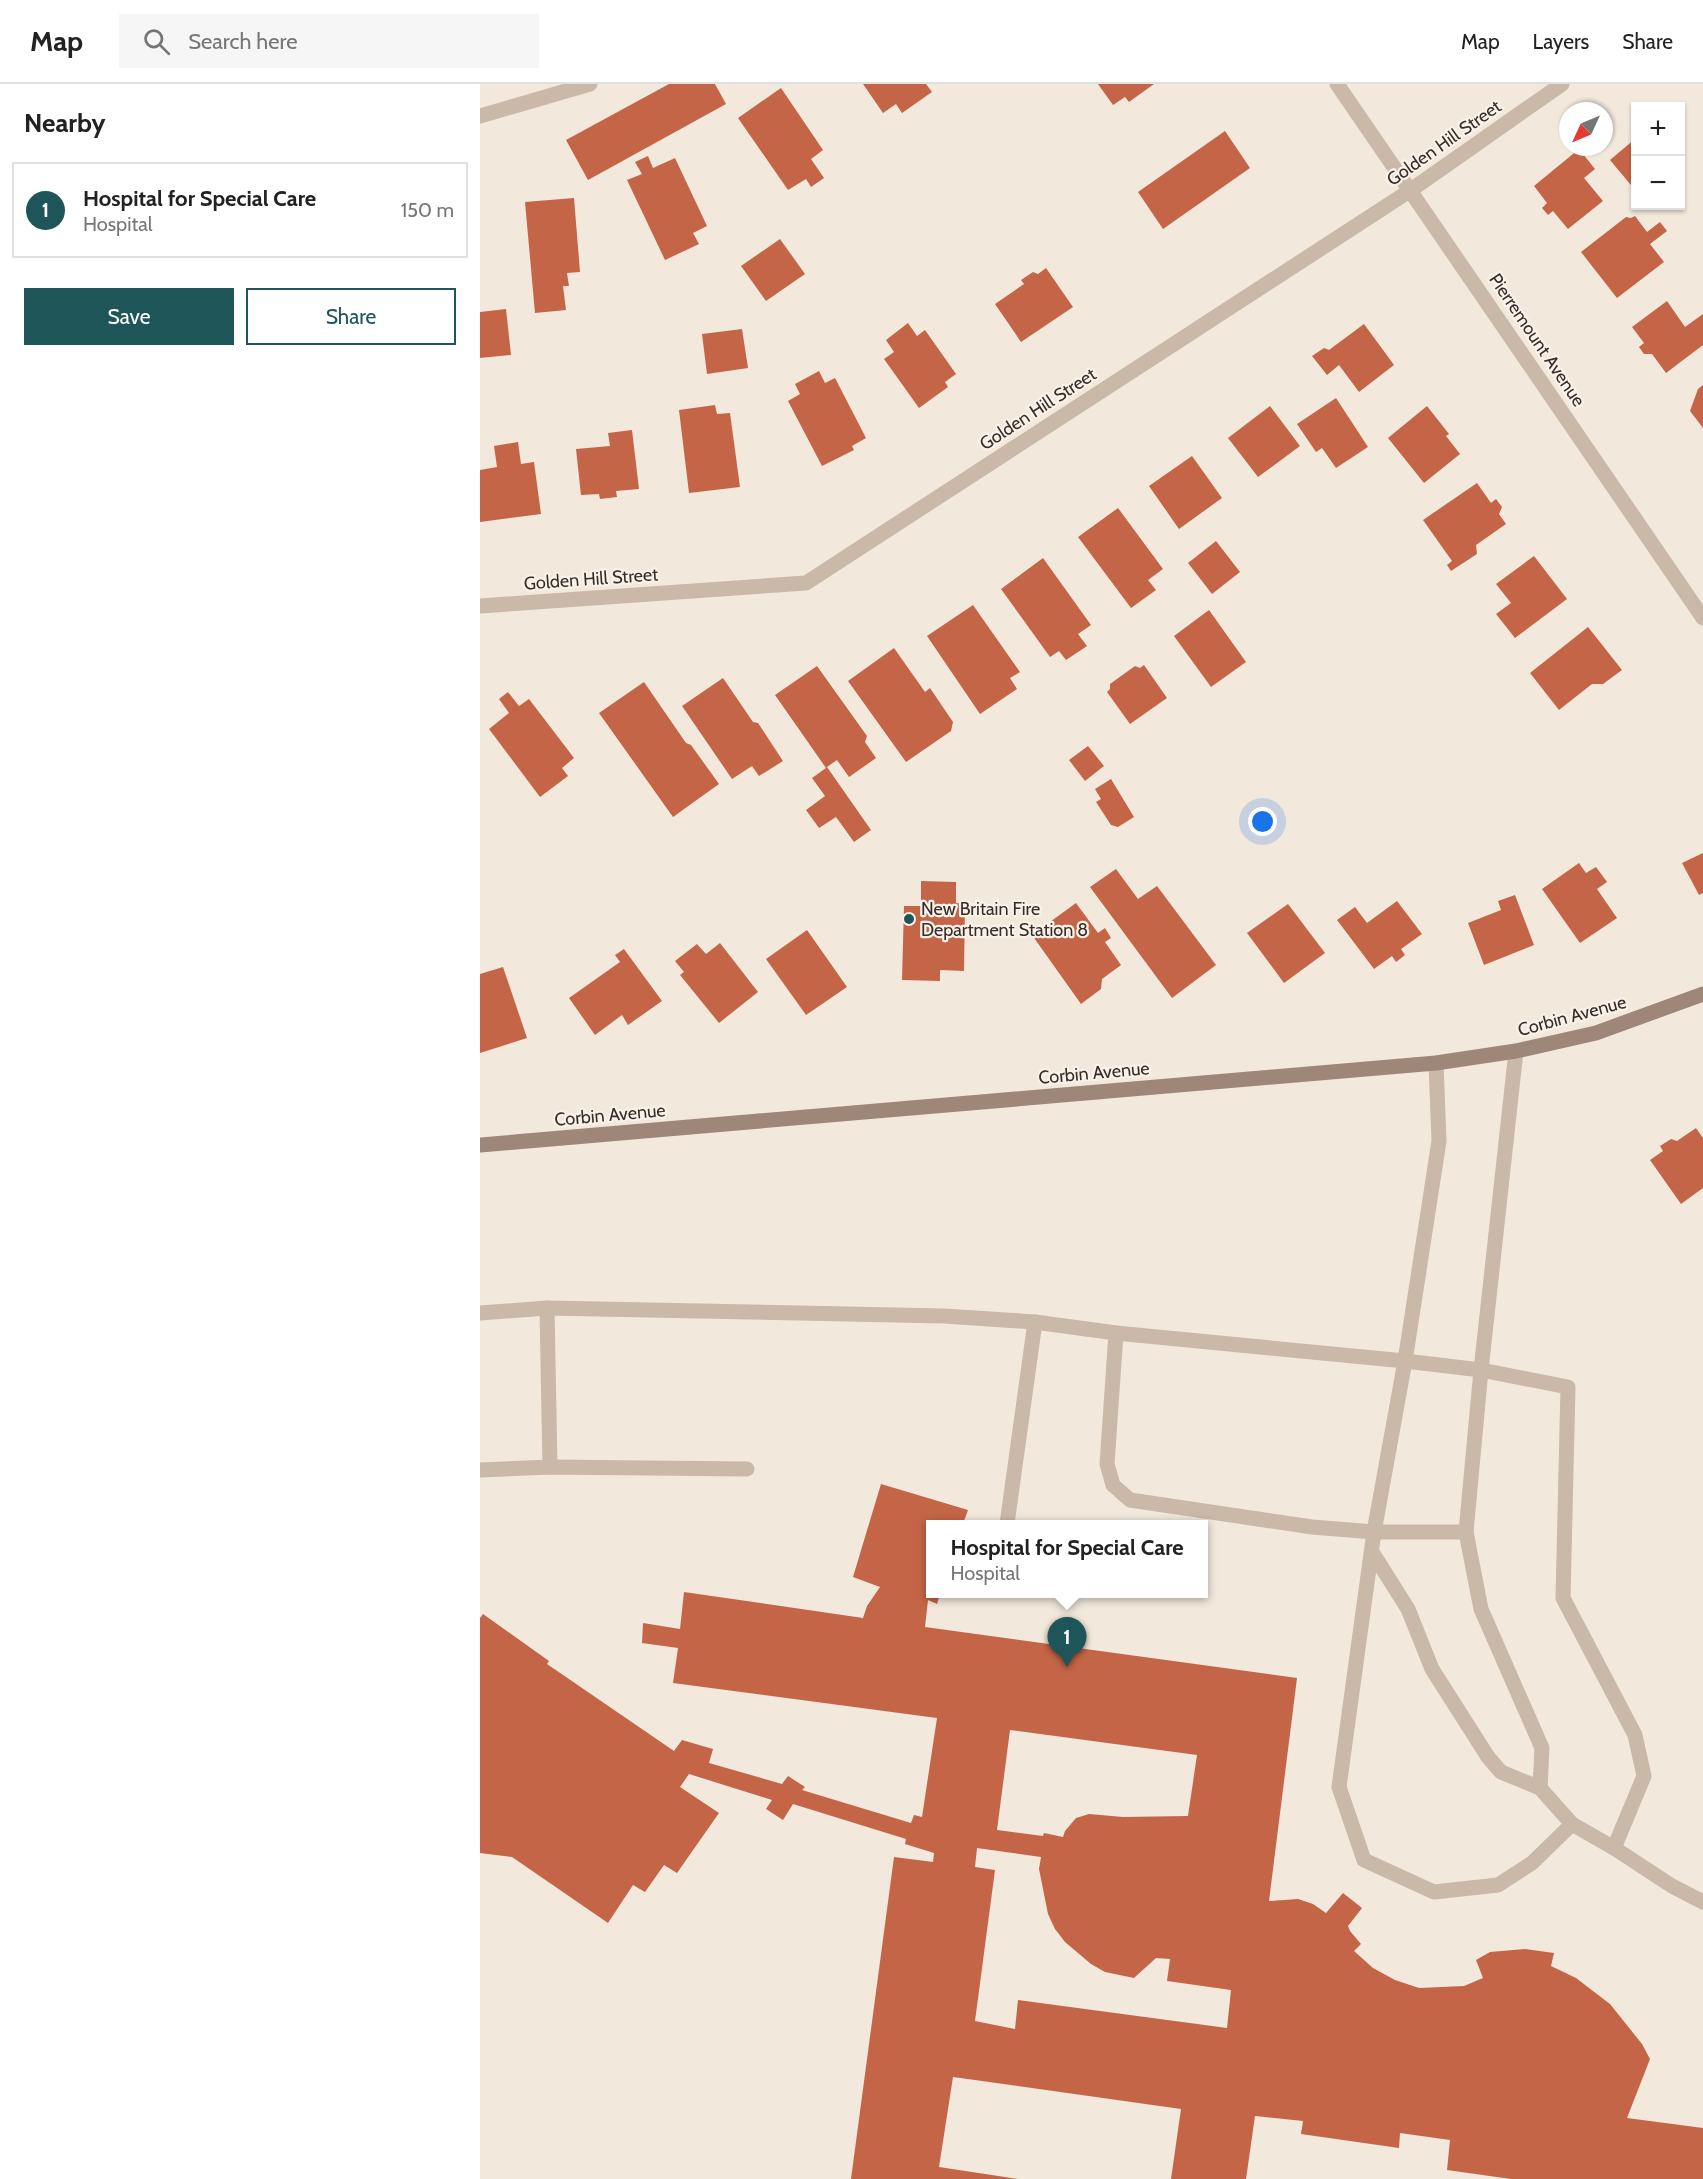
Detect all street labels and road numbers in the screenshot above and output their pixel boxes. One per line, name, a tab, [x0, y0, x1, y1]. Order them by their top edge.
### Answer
street label: Golden Hill Street	[1383, 95, 1505, 191]
street label: Pierremount Avenue	[1484, 269, 1590, 411]
street label: Golden Hill Street	[976, 363, 1100, 455]
street label: Golden Hill Street	[523, 563, 659, 595]
street label: Corbin Avenue	[1515, 991, 1629, 1041]
street label: Corbin Avenue	[1038, 1057, 1150, 1089]
street label: Corbin Avenue	[554, 1099, 666, 1131]

